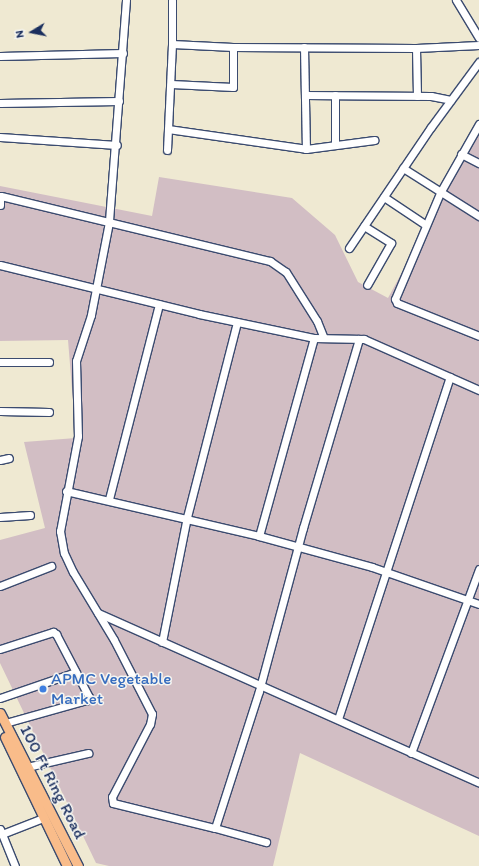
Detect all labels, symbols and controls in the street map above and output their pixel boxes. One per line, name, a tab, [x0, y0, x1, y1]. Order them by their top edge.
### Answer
north arrow	[12, 12, 52, 52]
text: N	[13, 29, 27, 39]
place label: APMC Vegetable Market	[51, 669, 171, 709]
marker: APMC Vegetable Market	[38, 684, 48, 694]
street label: 100 Ft Ring Road	[16, 722, 90, 842]

